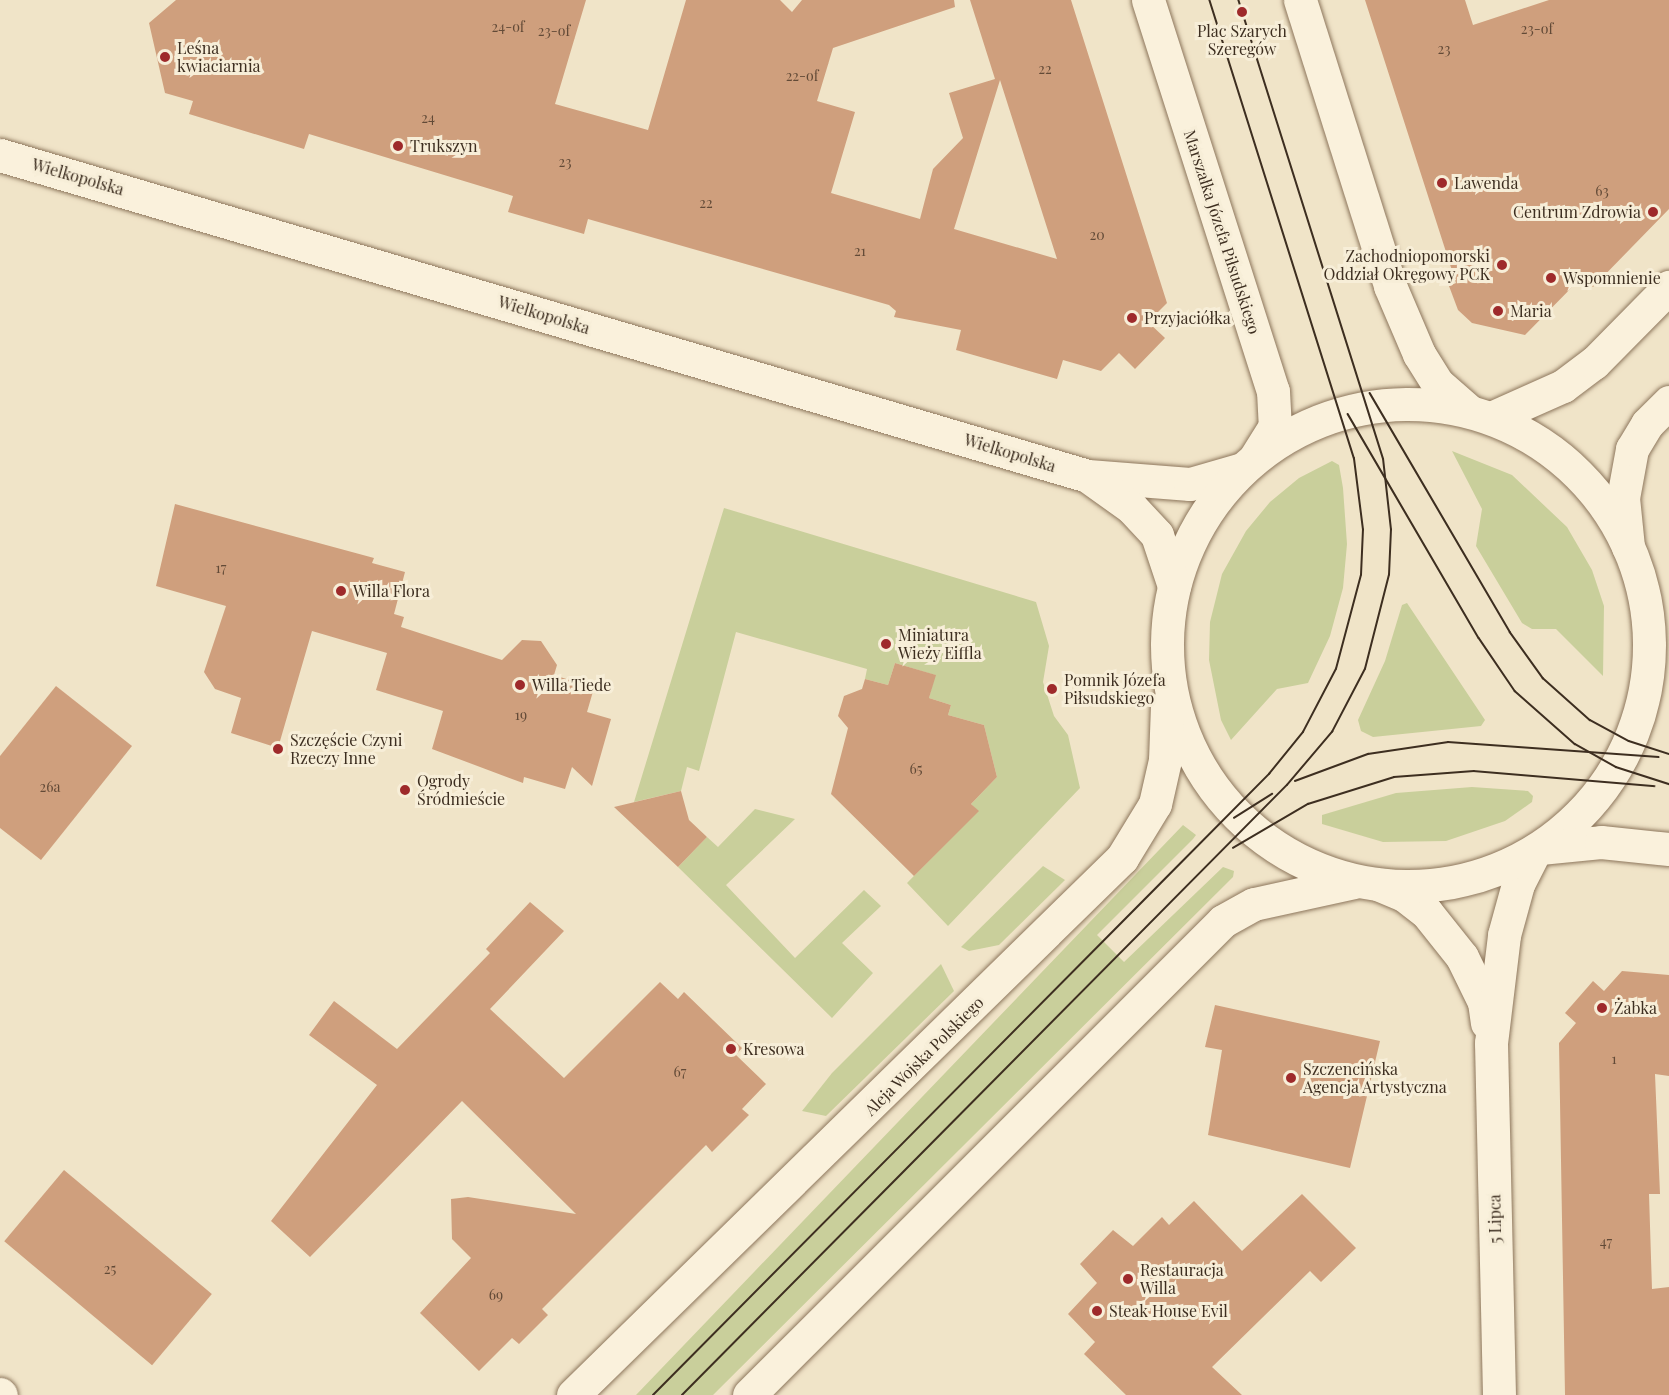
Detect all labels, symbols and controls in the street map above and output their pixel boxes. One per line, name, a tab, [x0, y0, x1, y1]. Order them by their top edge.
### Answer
marker: Plac Szarych Szeregów	[1235, 5, 1249, 19]
house number: 24-of	[492, 19, 524, 35]
place label: Plac Szarych Szeregów	[1197, 21, 1287, 59]
house number: 23-of	[1521, 21, 1553, 37]
house number: 23-of	[538, 23, 570, 39]
place label: Leśna kwiaciarnia	[177, 38, 261, 76]
house number: 23	[1437, 41, 1451, 57]
marker: Leśna kwiaciarnia	[158, 50, 172, 64]
house number: 22	[1038, 61, 1052, 77]
house number: 22-of	[786, 68, 818, 84]
house number: 24	[421, 110, 435, 126]
street label: Marszałka Józefa Piłsudskiego	[1180, 127, 1264, 337]
place label: Trukszyn	[410, 136, 478, 156]
marker: Trukszyn	[391, 139, 405, 153]
house number: 23	[558, 154, 572, 170]
street label: Wielkopolska	[30, 155, 126, 199]
place label: Lawenda	[1454, 173, 1518, 193]
marker: Lawenda	[1435, 176, 1449, 190]
house number: 63	[1595, 183, 1609, 199]
house number: 22	[699, 195, 713, 211]
place label: Centrum Zdrowia	[1513, 202, 1641, 222]
marker: Centrum Zdrowia	[1646, 205, 1660, 219]
house number: 20	[1089, 227, 1105, 243]
house number: 21	[854, 243, 866, 259]
place label: Zachodniopomorski Oddział Okręgowy PCK	[1323, 246, 1490, 284]
marker: Zachodniopomorski Oddział Okręgowy PCK	[1495, 258, 1509, 272]
place label: Wspomnienie	[1563, 268, 1661, 288]
marker: Wspomnienie	[1544, 271, 1558, 285]
street label: Wielkopolska	[496, 292, 592, 338]
place label: Maria	[1510, 301, 1552, 321]
marker: Maria	[1491, 304, 1505, 318]
place label: Przyjaciółka	[1144, 308, 1231, 328]
marker: Przyjaciółka	[1125, 311, 1139, 325]
street label: Wielkopolska	[962, 430, 1058, 476]
house number: 17	[216, 560, 226, 576]
place label: Willa Flora	[353, 581, 430, 601]
marker: Willa Flora	[334, 584, 348, 598]
place label: Miniatura Wieży Eiffla	[898, 625, 982, 663]
marker: Miniatura Wieży Eiffla	[879, 637, 893, 651]
place label: Pomnik Józefa Piłsudskiego	[1064, 670, 1166, 708]
place label: Willa Tiede	[532, 675, 612, 695]
marker: Willa Tiede	[513, 678, 527, 692]
marker: Pomnik Józefa Piłsudskiego	[1045, 682, 1059, 696]
house number: 19	[515, 707, 527, 723]
place label: Szczęście Czyni Rzeczy Inne	[290, 730, 402, 768]
marker: Szczęście Czyni Rzeczy Inne	[271, 742, 285, 756]
house number: 65	[909, 761, 923, 777]
place label: Ogrody Śródmieście	[417, 771, 505, 809]
house number: 26a	[40, 779, 60, 795]
marker: Ogrody Śródmieście	[398, 783, 412, 797]
street label: Aleja Wojska Polskiego	[860, 992, 988, 1120]
place label: Żabka	[1614, 998, 1657, 1018]
marker: Żabka	[1595, 1001, 1609, 1015]
place label: Kresowa	[743, 1039, 804, 1059]
marker: Kresowa	[724, 1042, 738, 1056]
house number: 1	[1611, 1051, 1617, 1067]
place label: Szczencińska Agencja Artystyczna	[1303, 1059, 1447, 1097]
house number: 67	[674, 1064, 686, 1080]
marker: Szczencińska Agencja Artystyczna	[1284, 1071, 1298, 1085]
street label: 5 Lipca	[1485, 1194, 1505, 1244]
house number: 47	[1600, 1234, 1612, 1250]
place label: Restauracja Willa	[1140, 1260, 1224, 1298]
house number: 25	[104, 1261, 116, 1277]
marker: Restauracja Willa	[1121, 1272, 1135, 1286]
house number: 69	[489, 1287, 503, 1303]
place label: Steak House Evil	[1109, 1301, 1228, 1321]
marker: Steak House Evil	[1090, 1304, 1104, 1318]

